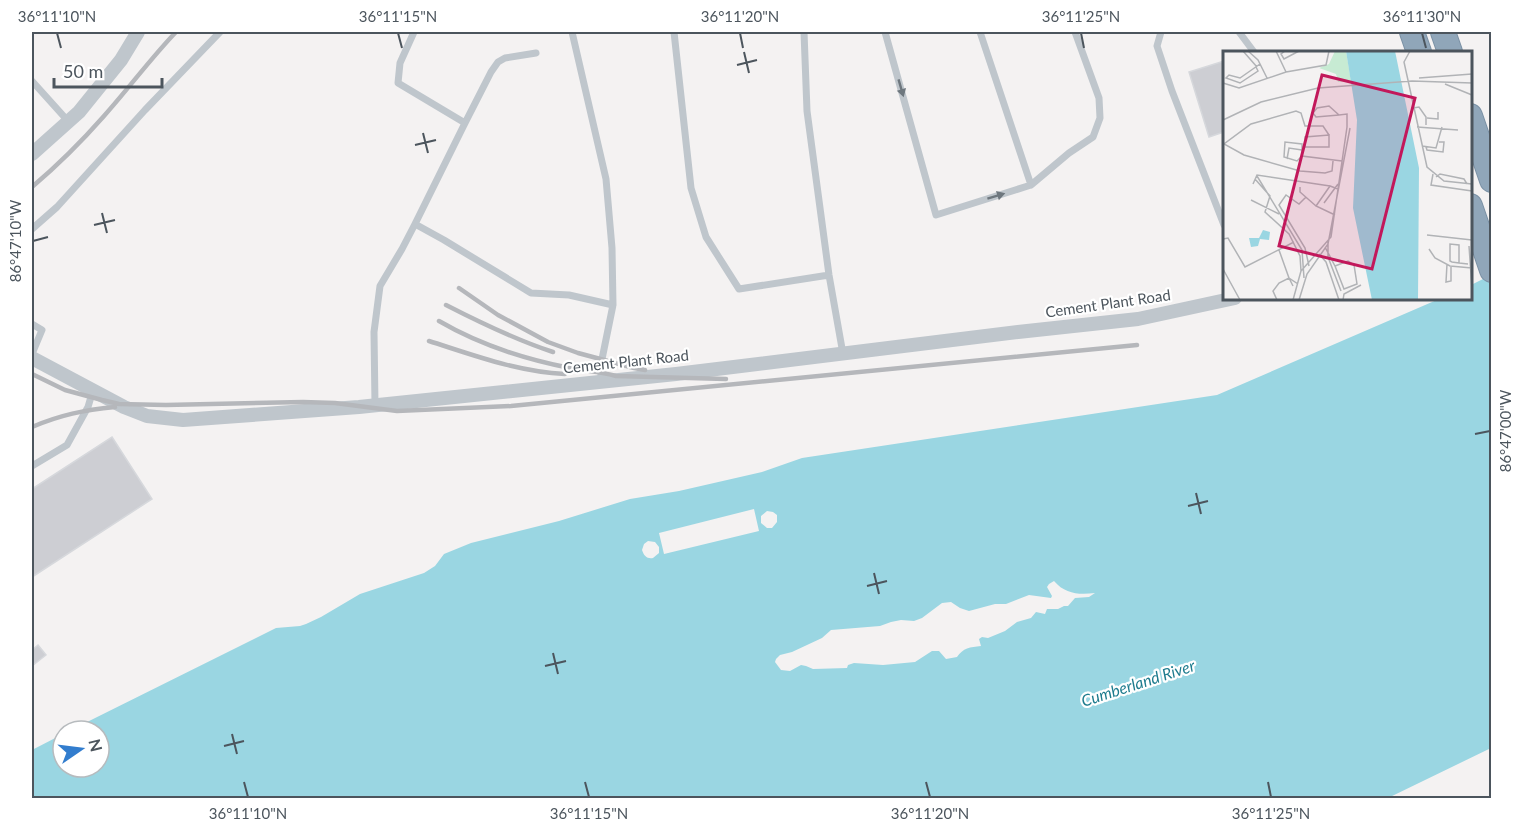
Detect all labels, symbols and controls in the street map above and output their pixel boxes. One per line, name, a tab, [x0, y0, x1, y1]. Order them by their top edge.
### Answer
text: 36°11'10"N	[18, 7, 96, 25]
text: 36°11'15"N	[359, 7, 437, 25]
text: 36°11'20"N	[701, 7, 779, 25]
text: 36°11'25"N	[1042, 7, 1120, 25]
text: 36°11'30"N	[1383, 7, 1461, 25]
scale bar	[54, 51, 162, 89]
inset map	[1223, 51, 1472, 300]
text: 50 m	[63, 60, 103, 82]
one-way arrow	[896, 79, 906, 97]
one-way arrow	[987, 191, 1005, 200]
text: 86°47'10"W	[6, 199, 24, 282]
street label: Cement Plant Road	[1044, 285, 1172, 321]
street label: Cement Plant Road	[562, 345, 690, 377]
text: 86°47'00"W	[1496, 389, 1514, 472]
water label: Cumberland River	[1079, 655, 1198, 710]
north arrow	[51, 719, 111, 779]
text: N	[85, 737, 107, 754]
text: 36°11'10"N	[209, 804, 287, 822]
text: 36°11'15"N	[550, 804, 628, 822]
text: 36°11'20"N	[891, 804, 969, 822]
text: 36°11'25"N	[1232, 804, 1310, 822]

